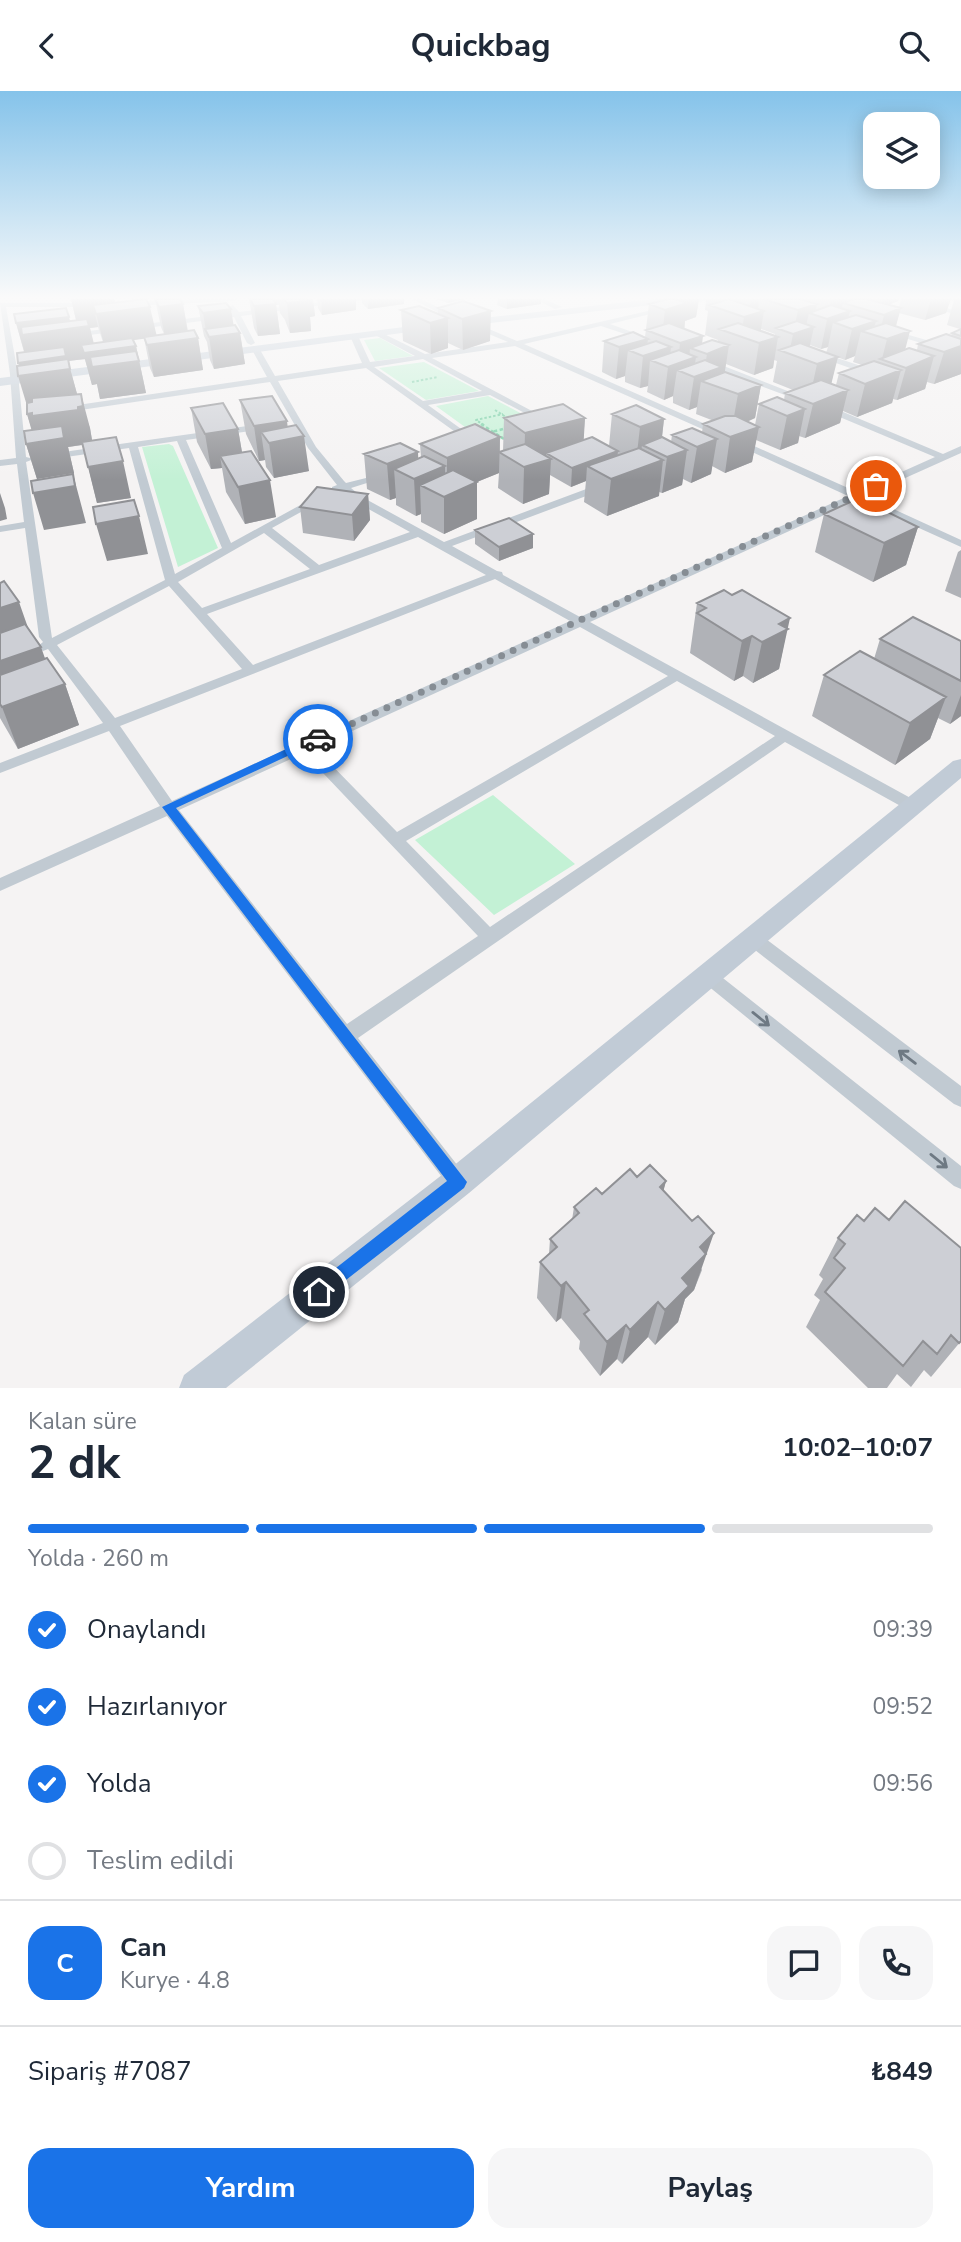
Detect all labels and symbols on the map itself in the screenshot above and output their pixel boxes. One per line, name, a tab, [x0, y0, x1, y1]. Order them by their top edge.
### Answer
pin	[846, 456, 906, 516]
courier	[283, 704, 353, 774]
one-way arrow	[752, 1011, 770, 1027]
one-way arrow	[898, 1049, 917, 1064]
one-way arrow	[929, 1154, 948, 1169]
pin	[289, 1262, 349, 1322]

